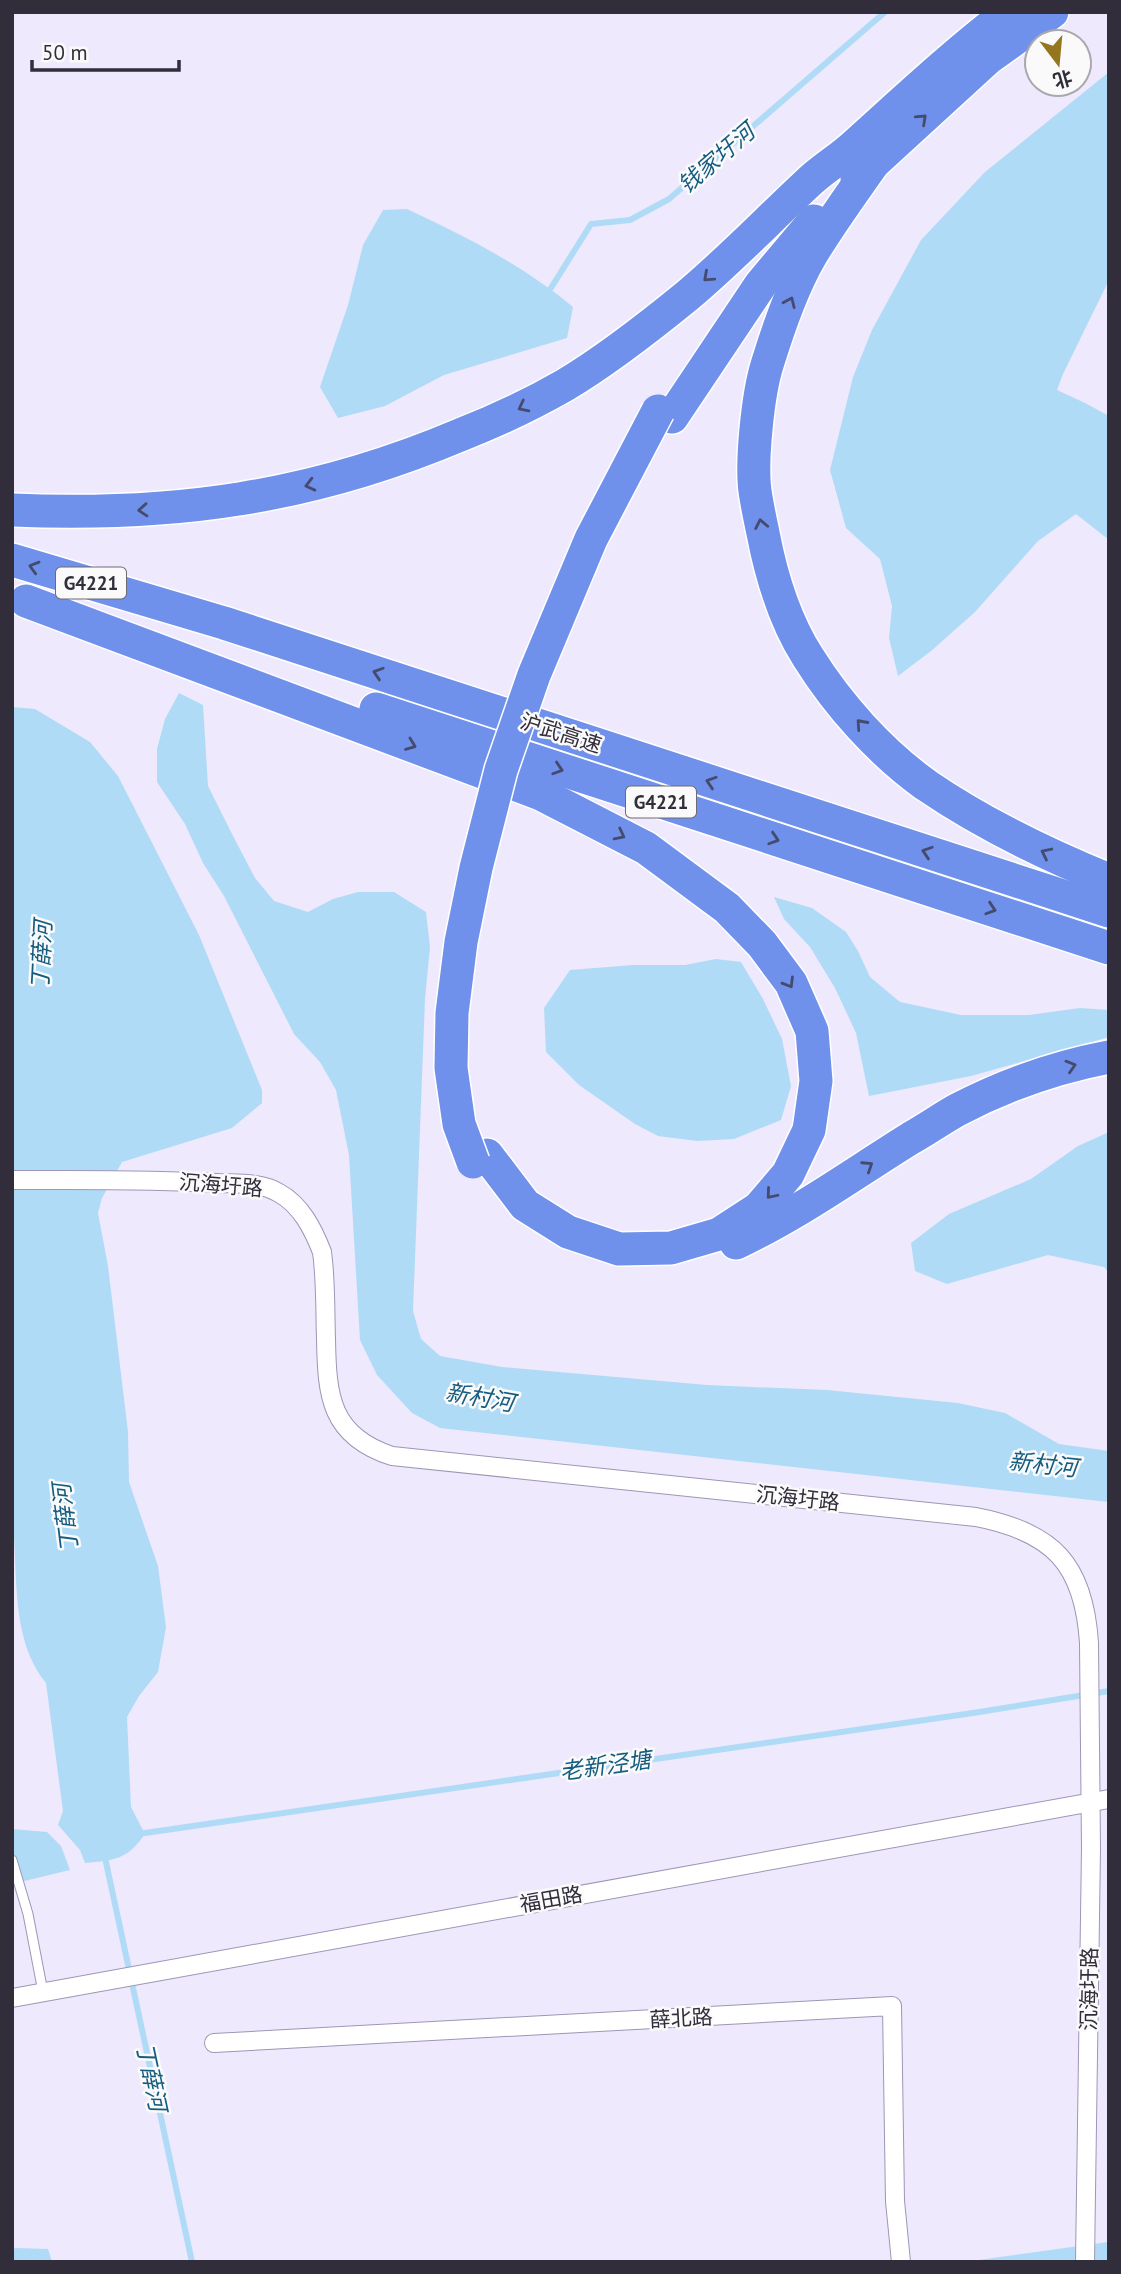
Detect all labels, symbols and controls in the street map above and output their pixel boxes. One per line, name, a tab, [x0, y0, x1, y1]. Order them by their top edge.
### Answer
scale bar	[32, 28, 178, 72]
north arrow	[1023, 28, 1093, 98]
text: 50 m	[42, 39, 88, 66]
text: 北	[1050, 65, 1075, 93]
water label: 钱家圩河	[672, 114, 763, 199]
one-way arrow	[914, 114, 927, 127]
one-way arrow	[704, 269, 717, 281]
one-way arrow	[782, 297, 796, 309]
one-way arrow	[517, 398, 530, 412]
one-way arrow	[304, 477, 316, 492]
one-way arrow	[137, 502, 148, 517]
one-way arrow	[755, 518, 770, 530]
one-way arrow	[28, 560, 40, 575]
road number: G4221	[56, 568, 126, 598]
one-way arrow	[373, 667, 385, 681]
street label: 沪武高速	[517, 707, 605, 759]
one-way arrow	[856, 719, 869, 732]
one-way arrow	[405, 737, 417, 751]
one-way arrow	[552, 760, 564, 775]
one-way arrow	[705, 775, 717, 790]
road number: G4221	[626, 786, 696, 818]
one-way arrow	[613, 827, 625, 840]
one-way arrow	[768, 831, 780, 845]
one-way arrow	[922, 846, 934, 860]
one-way arrow	[1041, 847, 1053, 861]
one-way arrow	[984, 901, 996, 916]
water label: 丁薛河	[25, 916, 57, 990]
one-way arrow	[781, 975, 794, 988]
one-way arrow	[1065, 1059, 1077, 1074]
one-way arrow	[861, 1161, 874, 1174]
street label: 沉海圩路	[178, 1168, 264, 1202]
one-way arrow	[767, 1185, 779, 1198]
water label: 新村河	[444, 1377, 520, 1418]
water label: 新村河	[1007, 1446, 1083, 1482]
water label: 丁薛河	[46, 1478, 84, 1554]
street label: 沉海圩路	[755, 1480, 841, 1516]
water label: 老新泾塘	[557, 1744, 657, 1786]
street label: 福田路	[518, 1880, 584, 1918]
street label: 沉海圩路	[1075, 1947, 1103, 2031]
street label: 薛北路	[649, 2003, 713, 2033]
water label: 丁薛河	[131, 2040, 174, 2118]

